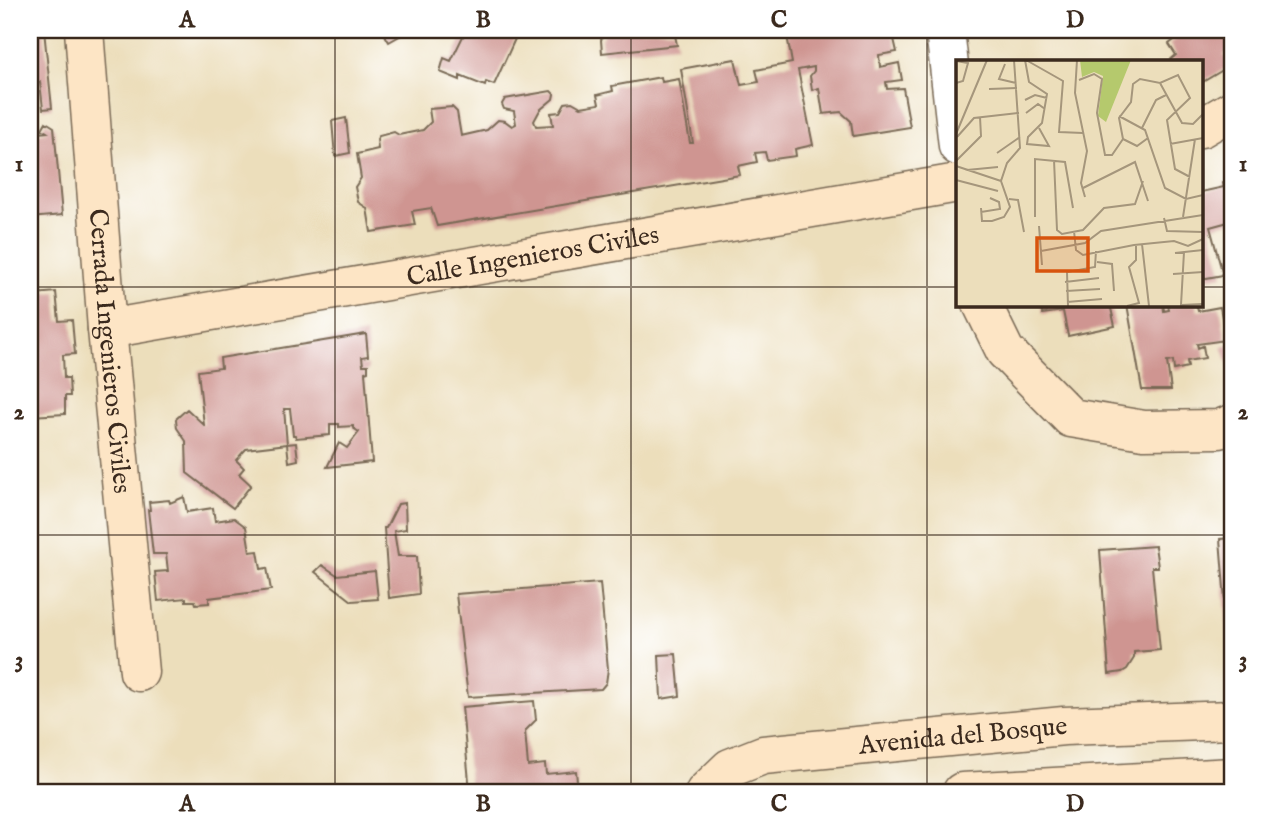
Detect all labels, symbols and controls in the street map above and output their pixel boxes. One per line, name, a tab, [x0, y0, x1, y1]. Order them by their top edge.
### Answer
text: A	[178, 6, 196, 35]
text: B	[475, 6, 491, 35]
text: C	[771, 6, 788, 35]
text: D	[1066, 6, 1084, 35]
inset map	[956, 60, 1202, 306]
text: 1	[15, 150, 23, 179]
text: 1	[1239, 150, 1247, 179]
street label: Cerrada Ingenieros Civiles	[81, 207, 139, 495]
street label: Calle Ingenieros Civiles	[404, 218, 662, 294]
text: 2	[14, 398, 25, 427]
text: 2	[1238, 398, 1249, 427]
text: 3	[15, 646, 23, 675]
text: 3	[1239, 646, 1247, 675]
street label: Avenida del Bosque	[856, 709, 1069, 762]
text: A	[178, 790, 196, 819]
text: B	[475, 790, 491, 819]
text: C	[771, 790, 788, 819]
text: D	[1066, 790, 1084, 819]

